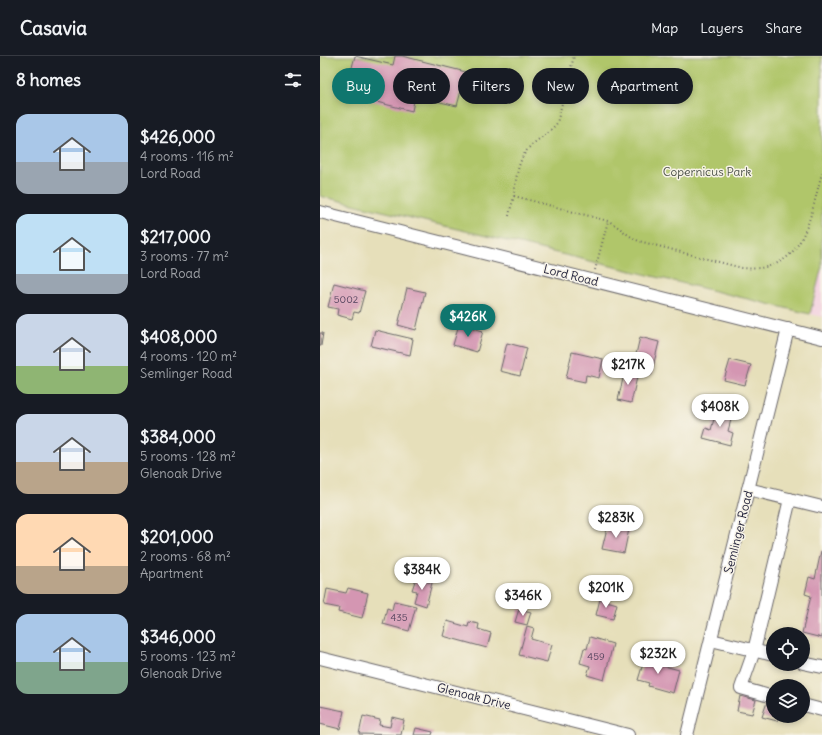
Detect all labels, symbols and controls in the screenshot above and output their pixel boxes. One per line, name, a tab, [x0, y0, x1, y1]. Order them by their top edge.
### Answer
text: Casavia	[20, 16, 87, 40]
text: Map	[651, 19, 678, 37]
text: Layers	[700, 19, 743, 37]
text: Share	[765, 19, 802, 37]
chip: Buy	[332, 68, 385, 104]
chip: Rent	[393, 68, 450, 104]
chip: Filters	[458, 68, 524, 104]
chip: New	[532, 68, 589, 104]
chip: Apartment	[597, 68, 693, 104]
text: 8 homes	[16, 69, 81, 91]
icon: filters	[282, 69, 304, 91]
text: $426,000	[140, 126, 216, 148]
icon: home	[48, 130, 96, 178]
text: 4 rooms · 116 m²	[140, 148, 234, 165]
park label: Copernicus Park	[663, 164, 751, 179]
text: Lord Road	[140, 165, 201, 182]
text: $217,000	[140, 226, 211, 248]
icon: home	[48, 230, 96, 278]
text: 3 rooms · 77 m²	[140, 248, 229, 265]
street label: Lord Road	[542, 261, 600, 289]
text: Lord Road	[140, 265, 201, 282]
house number: 5002	[334, 293, 359, 306]
pin: $426K	[440, 304, 496, 338]
text: $426K	[449, 308, 487, 325]
text: $408,000	[140, 326, 217, 348]
icon: home	[48, 330, 96, 378]
text: 4 rooms · 120 m²	[140, 348, 237, 365]
pin: $217K	[600, 352, 656, 386]
text: $217K	[611, 356, 645, 373]
text: Semlinger Road	[140, 365, 232, 382]
pin: $408K	[692, 394, 748, 428]
text: $408K	[701, 398, 739, 415]
text: $384,000	[140, 426, 216, 448]
icon: home	[48, 430, 96, 478]
text: 5 rooms · 128 m²	[140, 448, 236, 465]
text: Glenoak Drive	[140, 465, 222, 482]
street label: Semlinger Road	[720, 489, 756, 575]
pin: $283K	[588, 505, 644, 539]
text: $283K	[597, 509, 635, 526]
text: $201,000	[140, 526, 214, 548]
icon: home	[48, 530, 96, 578]
text: 2 rooms · 68 m²	[140, 548, 231, 565]
pin: $384K	[394, 557, 450, 591]
text: $384K	[403, 561, 441, 578]
text: Apartment	[140, 565, 203, 582]
pin: $201K	[578, 575, 634, 609]
text: $201K	[588, 579, 624, 596]
pin: $346K	[495, 583, 551, 617]
text: $346K	[504, 587, 542, 604]
house number: 435	[390, 611, 408, 624]
text: $346,000	[140, 626, 216, 648]
map controls	[766, 627, 810, 723]
button: locate	[766, 627, 810, 671]
icon: home	[48, 630, 96, 678]
pin: $232K	[630, 641, 686, 675]
text: $232K	[640, 645, 676, 662]
text: 5 rooms · 123 m²	[140, 648, 236, 665]
house number: 459	[587, 650, 605, 663]
text: Glenoak Drive	[140, 665, 222, 682]
button: layers	[766, 679, 810, 723]
street label: Glenoak Drive	[435, 680, 513, 712]

